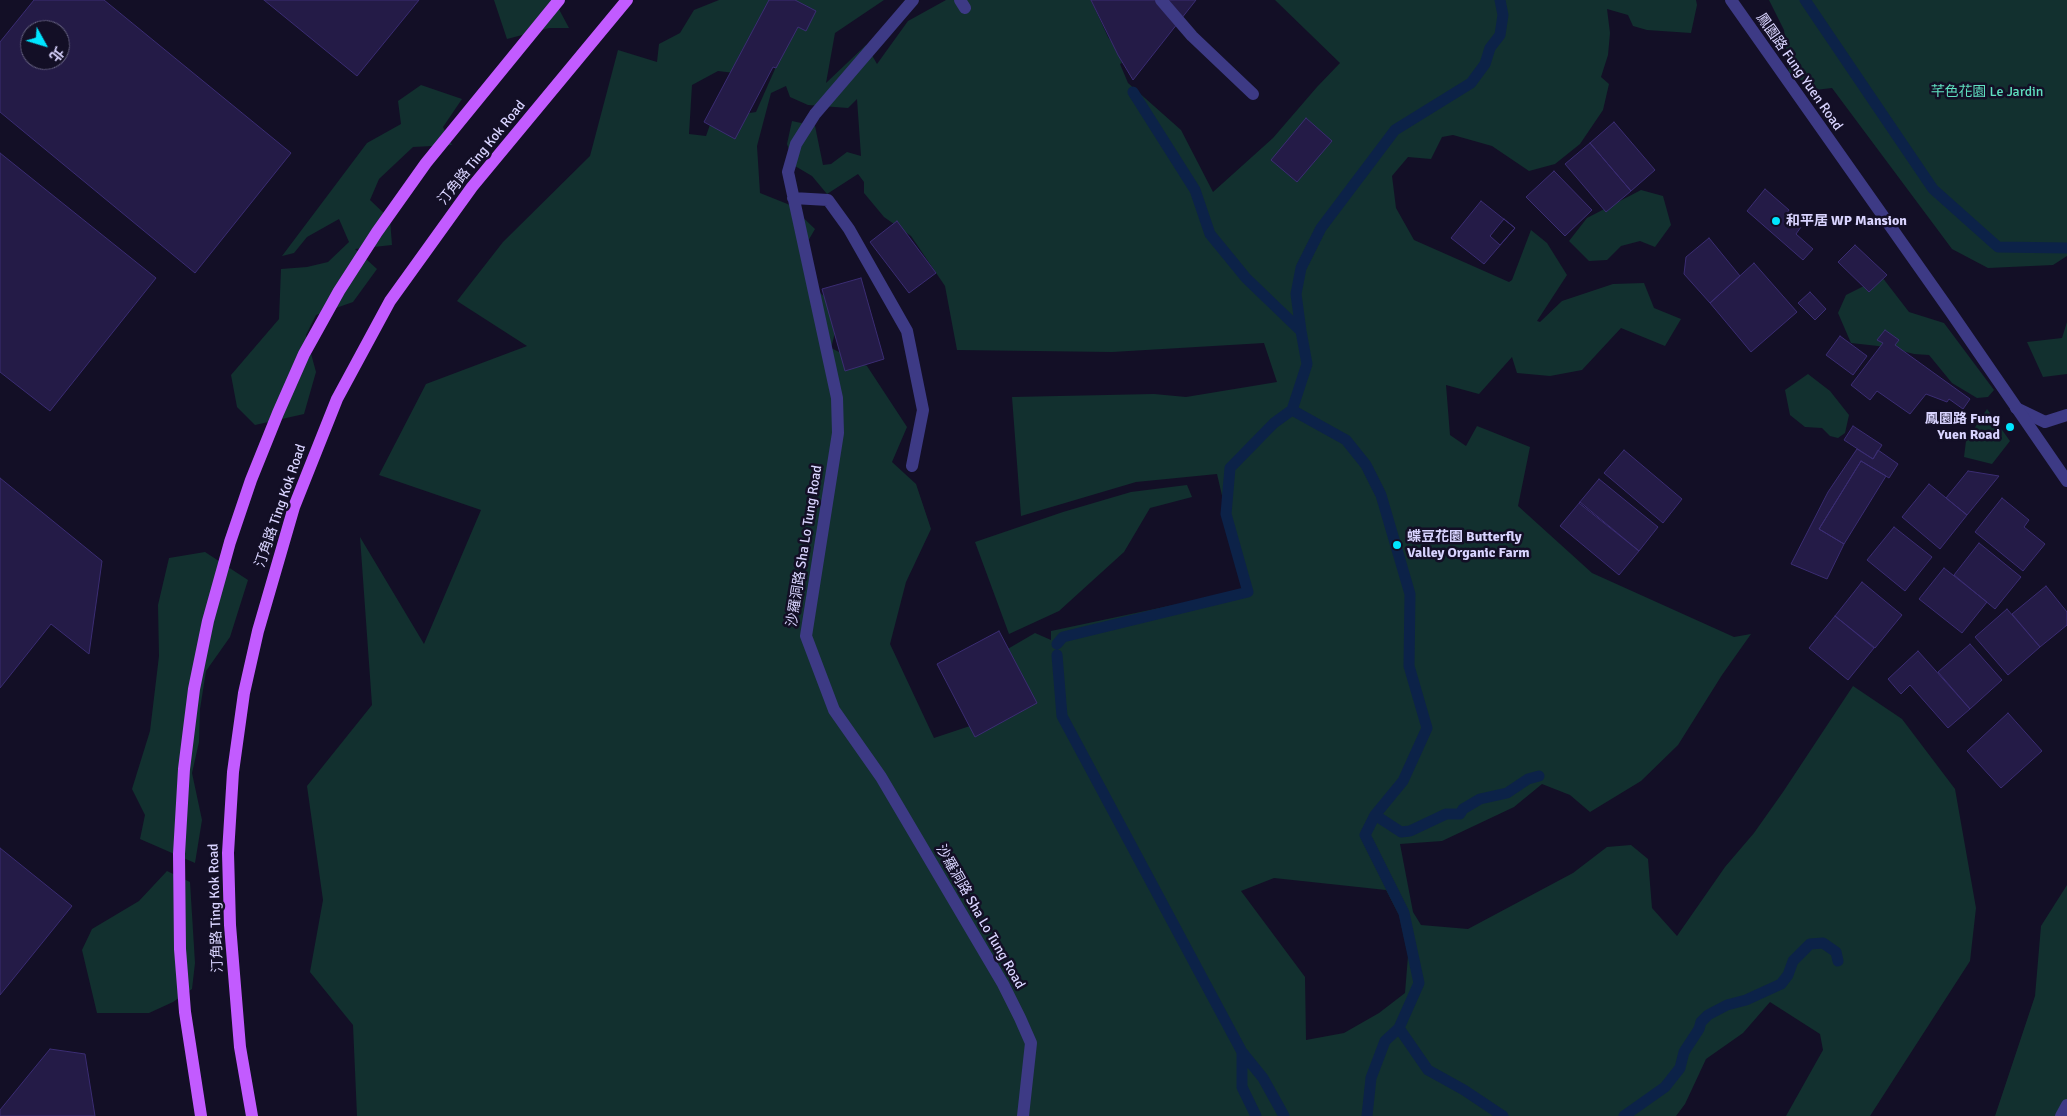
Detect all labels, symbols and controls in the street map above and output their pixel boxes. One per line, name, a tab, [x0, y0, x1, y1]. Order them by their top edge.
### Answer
street label: 鳳園路 Fung Yuen Road	[1752, 10, 1846, 134]
north arrow	[20, 20, 70, 70]
text: 北	[45, 43, 67, 65]
park label: 芊色花園 Le Jardin	[1931, 84, 2043, 100]
street label: 汀角路 Ting Kok Road	[435, 97, 529, 209]
place label: 和平居 WP Mansion	[1786, 213, 1907, 229]
marker: 和平居 WP Mansion	[1770, 215, 1782, 227]
place label: 鳳園路 Fung Yuen Road	[1925, 411, 2000, 444]
marker: 鳳園路 Fung Yuen Road	[2004, 421, 2016, 433]
street label: 汀角路 Ting Kok Road	[252, 442, 310, 570]
street label: 沙羅洞路 Sha Lo Tung Road	[784, 464, 826, 628]
place label: 蝶豆花園 Butterfly Valley Organic Farm	[1407, 529, 1530, 562]
marker: 蝶豆花園 Butterfly Valley Organic Farm	[1391, 539, 1403, 551]
street label: 沙羅洞路 Sha Lo Tung Road	[932, 842, 1028, 992]
street label: 汀角路 Ting Kok Road	[205, 843, 227, 973]

